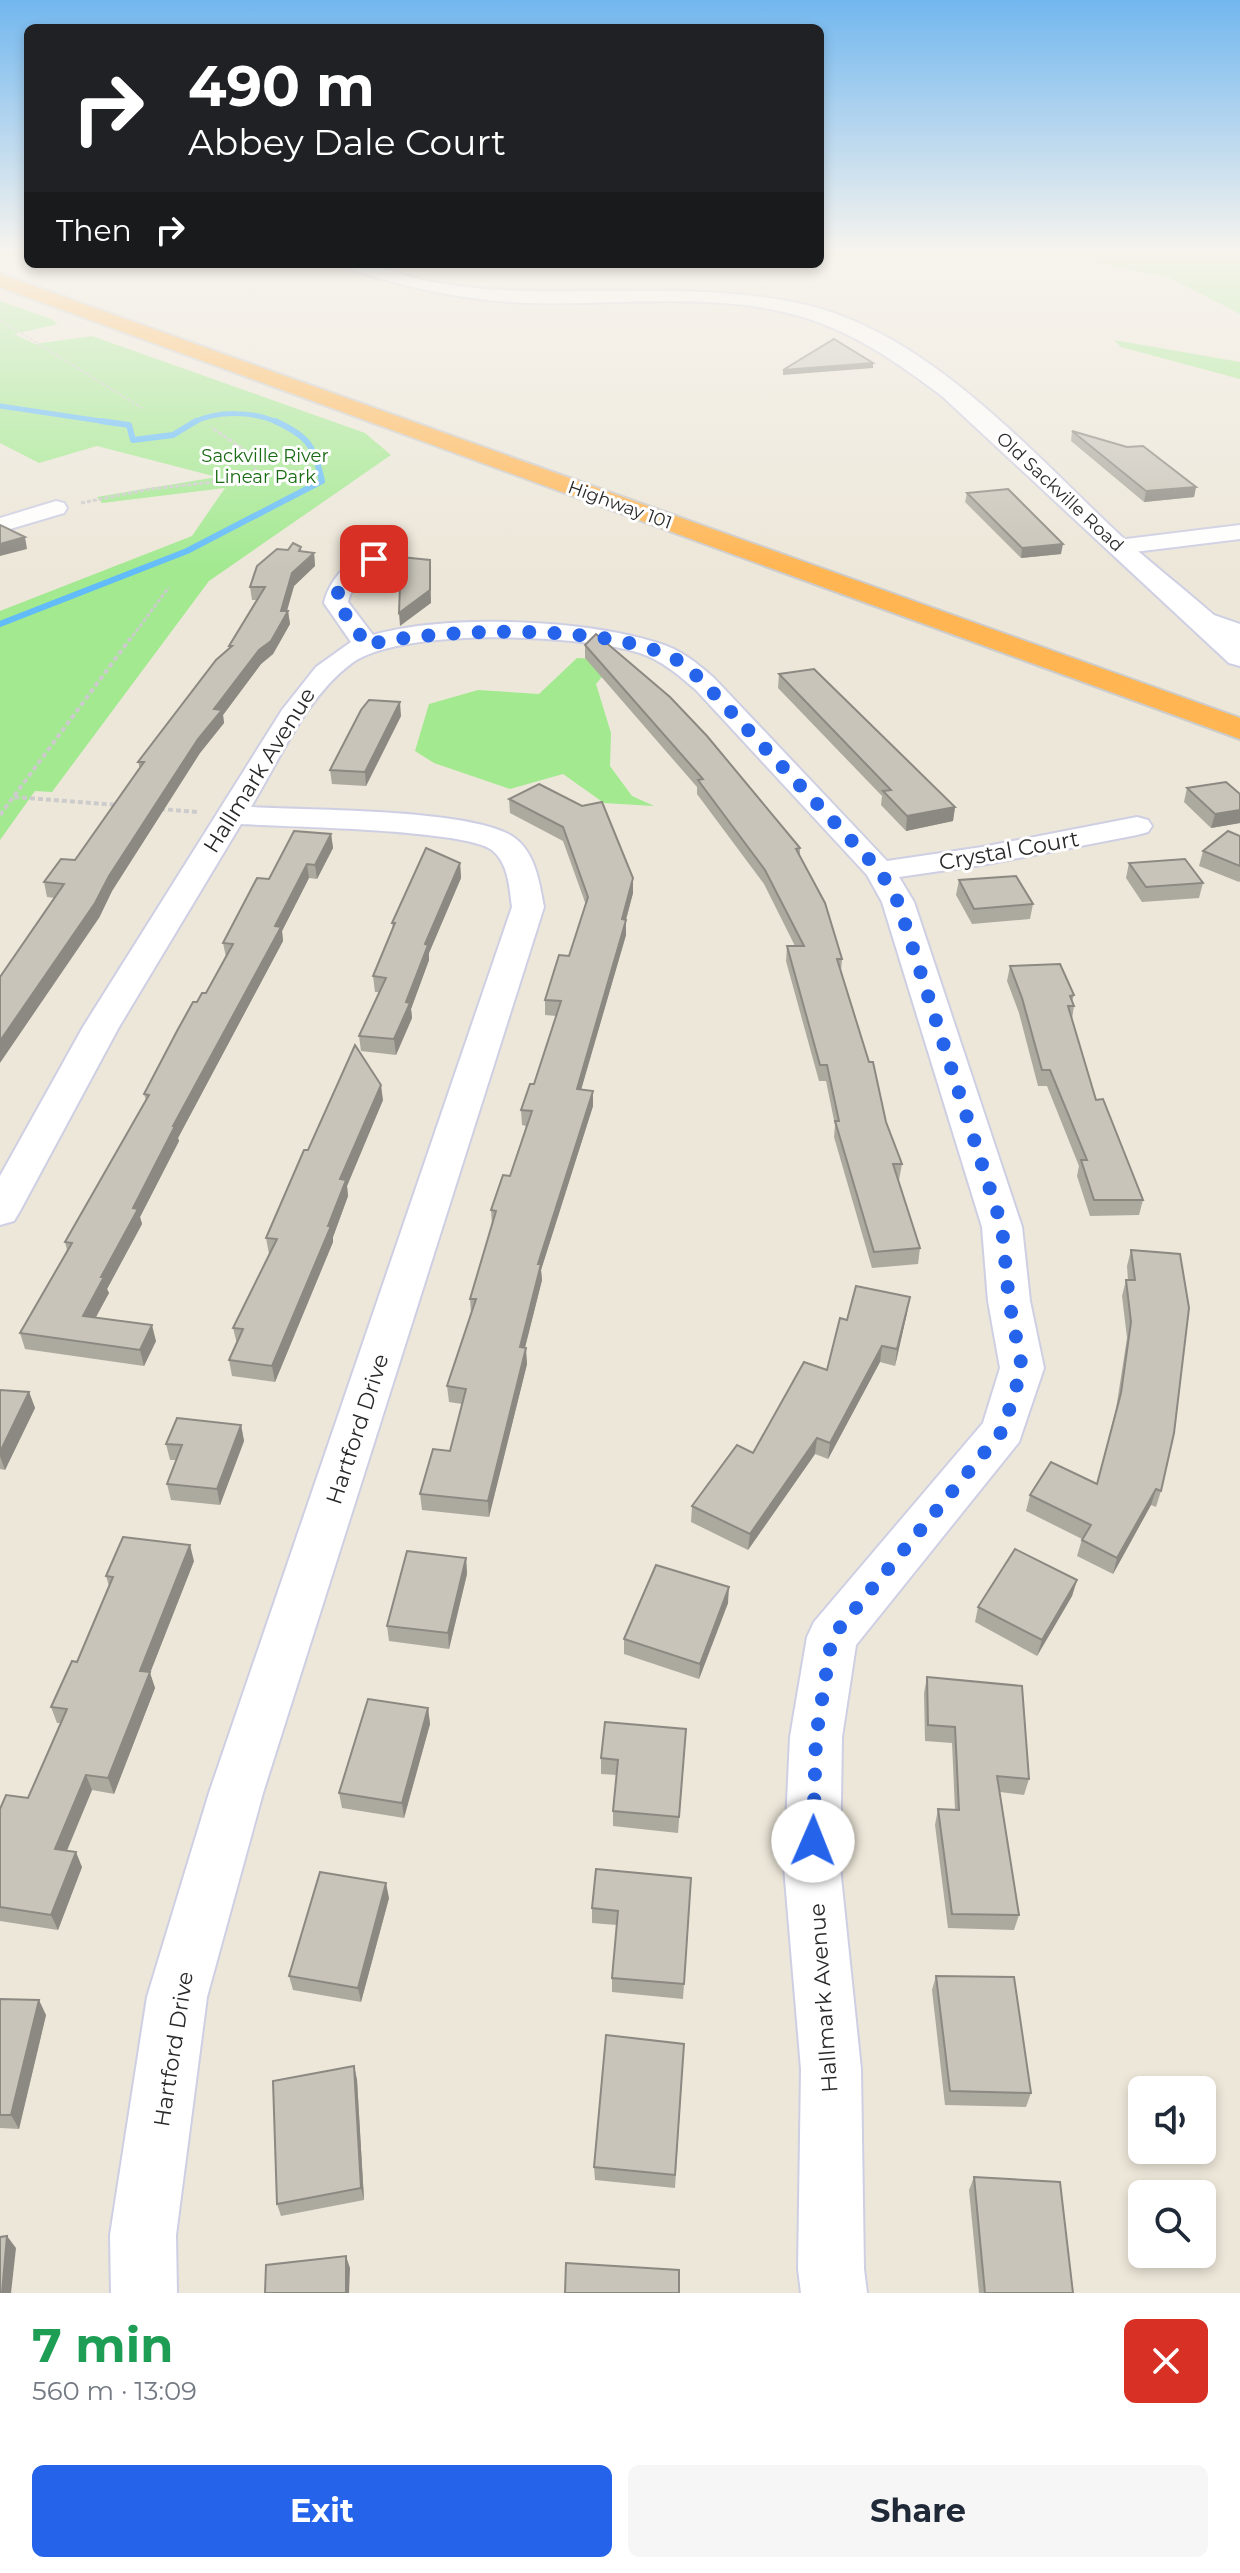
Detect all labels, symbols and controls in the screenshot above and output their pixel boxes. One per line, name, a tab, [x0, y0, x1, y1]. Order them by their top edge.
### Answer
text: 490 m	[188, 52, 375, 120]
icon: right	[56, 56, 160, 160]
text: Abbey Dale Court	[188, 120, 506, 164]
icon: right	[148, 208, 192, 252]
text: Then	[56, 212, 132, 249]
street label: Old Sackville Road	[992, 427, 1128, 557]
park label: Sackville River Linear Park	[201, 445, 329, 488]
street label: Highway 101	[565, 476, 675, 534]
pin	[340, 525, 408, 593]
icon: arrive	[352, 537, 396, 581]
street label: Hallmark Avenue	[198, 683, 321, 858]
street label: Crystal Court	[937, 825, 1081, 876]
street label: Hartford Drive	[320, 1350, 395, 1508]
position arrow	[771, 1799, 855, 1883]
street label: Hallmark Avenue	[803, 1902, 844, 2093]
street label: Hartford Drive	[148, 1970, 199, 2129]
map controls	[1128, 2076, 1216, 2268]
button: sound	[1128, 2076, 1216, 2164]
button: search	[1128, 2180, 1216, 2268]
text: 7 min	[32, 2316, 173, 2374]
button: close	[1124, 2319, 1208, 2403]
text: 560 m · 13:09	[32, 2375, 197, 2407]
button: Exit	[32, 2465, 612, 2557]
button: Share	[628, 2465, 1208, 2557]

